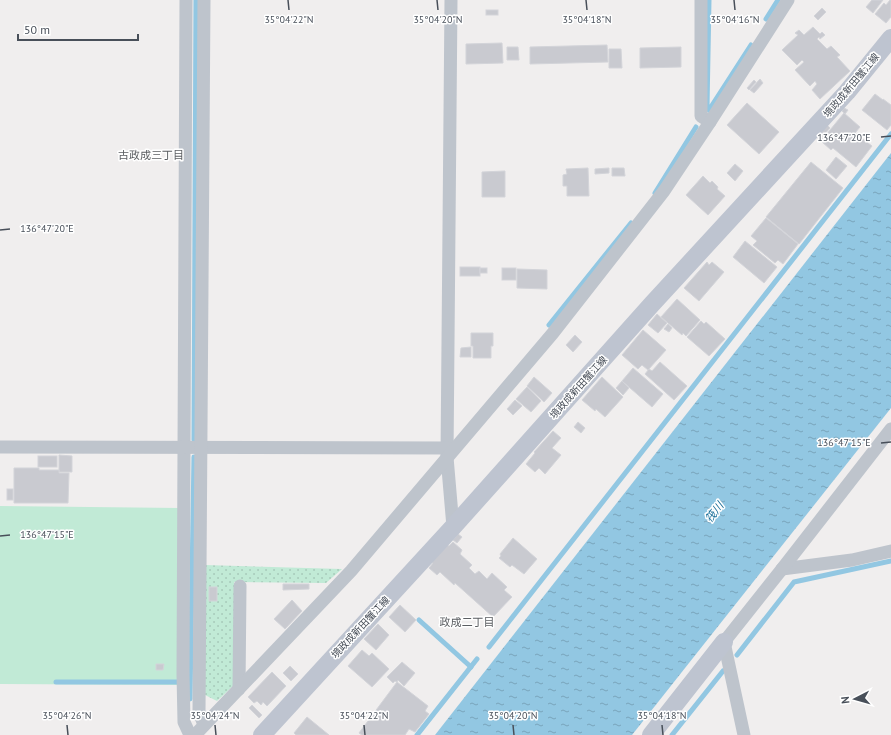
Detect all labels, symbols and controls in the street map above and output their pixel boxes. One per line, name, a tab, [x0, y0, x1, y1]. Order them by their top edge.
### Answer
text: 35°04'22"N	[264, 13, 314, 26]
text: 35°04'20"N	[413, 13, 463, 26]
text: 35°04'18"N	[562, 13, 612, 26]
text: 35°04'16"N	[710, 13, 760, 26]
scale bar	[18, 16, 138, 42]
text: 50 m	[24, 22, 50, 37]
street label: 境政成新田蟹江線	[821, 51, 882, 120]
text: 136°47'20"E	[817, 131, 871, 144]
district label: 古政成三丁目	[118, 148, 184, 162]
text: 136°47'20"E	[20, 222, 74, 235]
street label: 境政成新田蟹江線	[547, 353, 610, 421]
text: 136°47'15"E	[817, 436, 871, 449]
water label: 筏川	[702, 498, 727, 525]
text: 136°47'15"E	[20, 528, 74, 541]
street label: 境政成新田蟹江線	[328, 594, 392, 661]
district label: 政成二丁目	[440, 615, 495, 629]
north arrow	[835, 679, 875, 719]
text: N	[838, 696, 852, 704]
text: 35°04'26"N	[42, 709, 92, 722]
text: 35°04'24"N	[190, 709, 240, 722]
text: 35°04'22"N	[339, 709, 389, 722]
text: 35°04'20"N	[488, 709, 538, 722]
text: 35°04'18"N	[637, 709, 687, 722]

